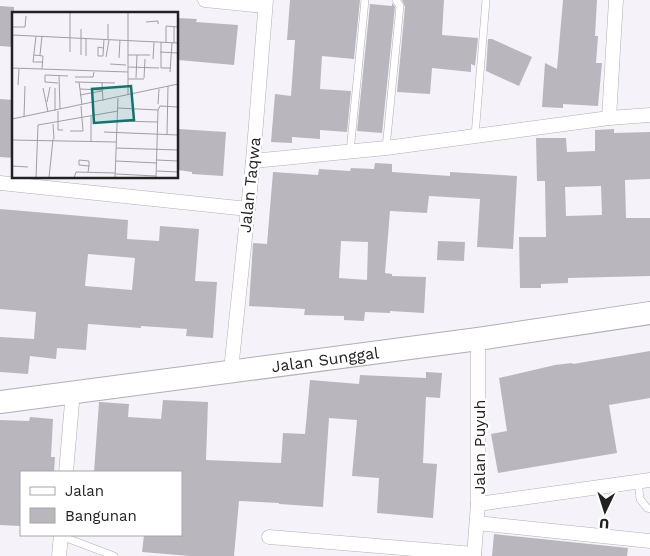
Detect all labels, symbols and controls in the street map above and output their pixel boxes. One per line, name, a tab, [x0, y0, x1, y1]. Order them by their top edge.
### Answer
inset map	[12, 12, 179, 179]
street label: Jalan Taqwa	[236, 136, 264, 234]
street label: Jalan Sunggal	[270, 343, 380, 376]
street label: Jalan Puyuh	[470, 400, 489, 494]
legend	[20, 471, 182, 536]
text: Jalan	[65, 482, 104, 500]
north arrow	[580, 486, 630, 536]
text: Bangunan	[65, 507, 137, 525]
text: U	[599, 516, 610, 532]

